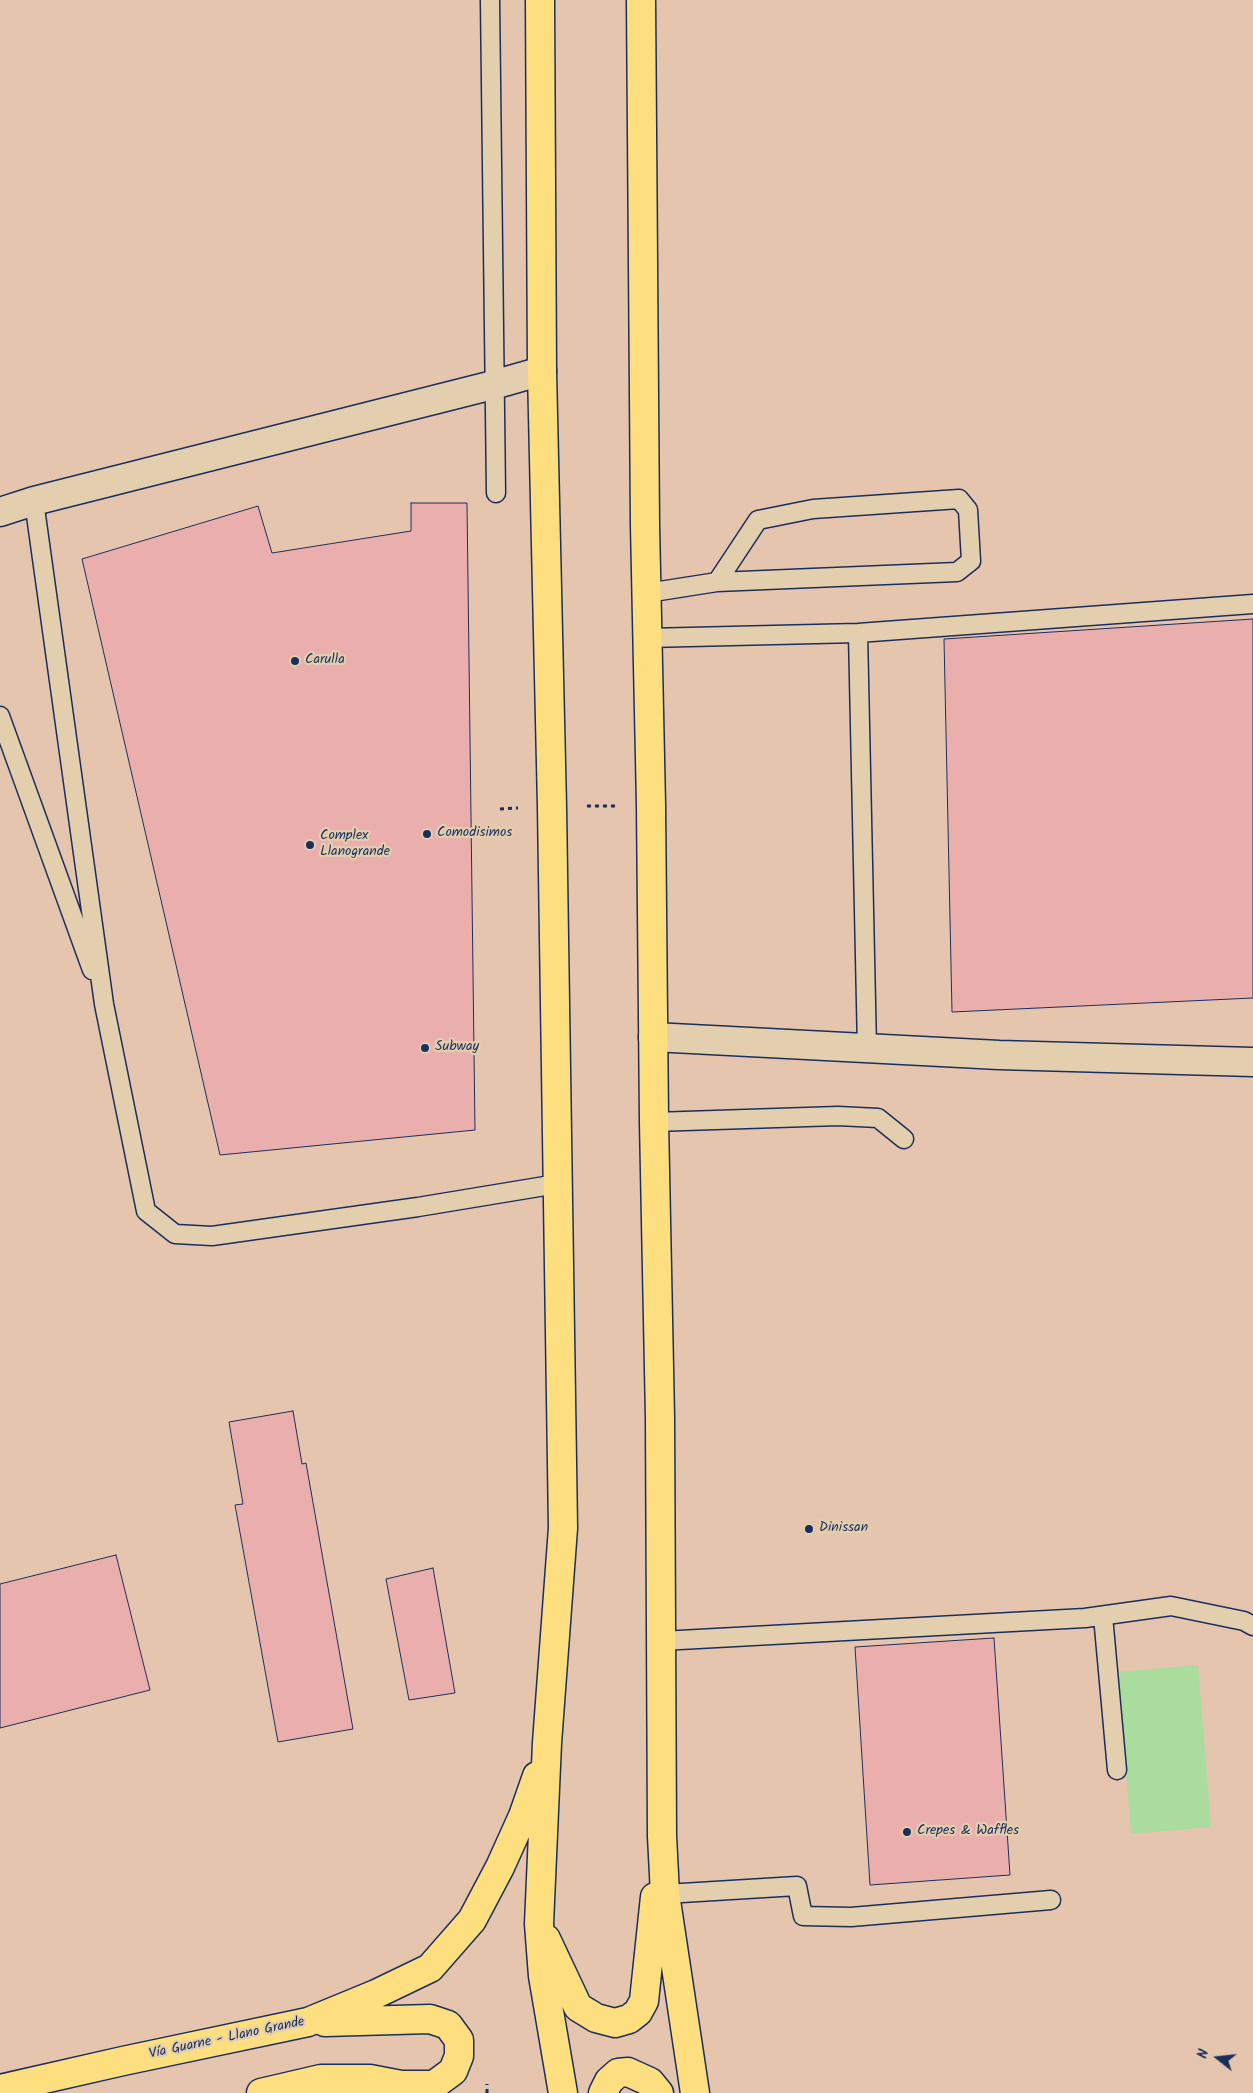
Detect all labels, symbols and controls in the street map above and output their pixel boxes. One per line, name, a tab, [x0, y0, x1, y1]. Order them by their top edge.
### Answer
place label: Carulla	[305, 653, 345, 669]
marker: Carulla	[289, 655, 301, 667]
place label: Comodisimos	[437, 826, 512, 842]
marker: Comodisimos	[421, 828, 433, 840]
place label: Complex Llanogrande	[320, 829, 390, 862]
marker: Complex Llanogrande	[304, 839, 316, 851]
place label: Subway	[435, 1040, 479, 1056]
marker: Subway	[419, 1042, 431, 1054]
place label: Dinissan	[819, 1521, 868, 1537]
marker: Dinissan	[803, 1523, 815, 1535]
place label: Crepes & Waffles	[917, 1824, 1019, 1840]
marker: Crepes & Waffles	[901, 1826, 913, 1838]
street label: Vía Guarne - Llano Grande	[148, 2014, 306, 2064]
north arrow	[1193, 2033, 1243, 2083]
text: N	[1192, 2047, 1215, 2061]

